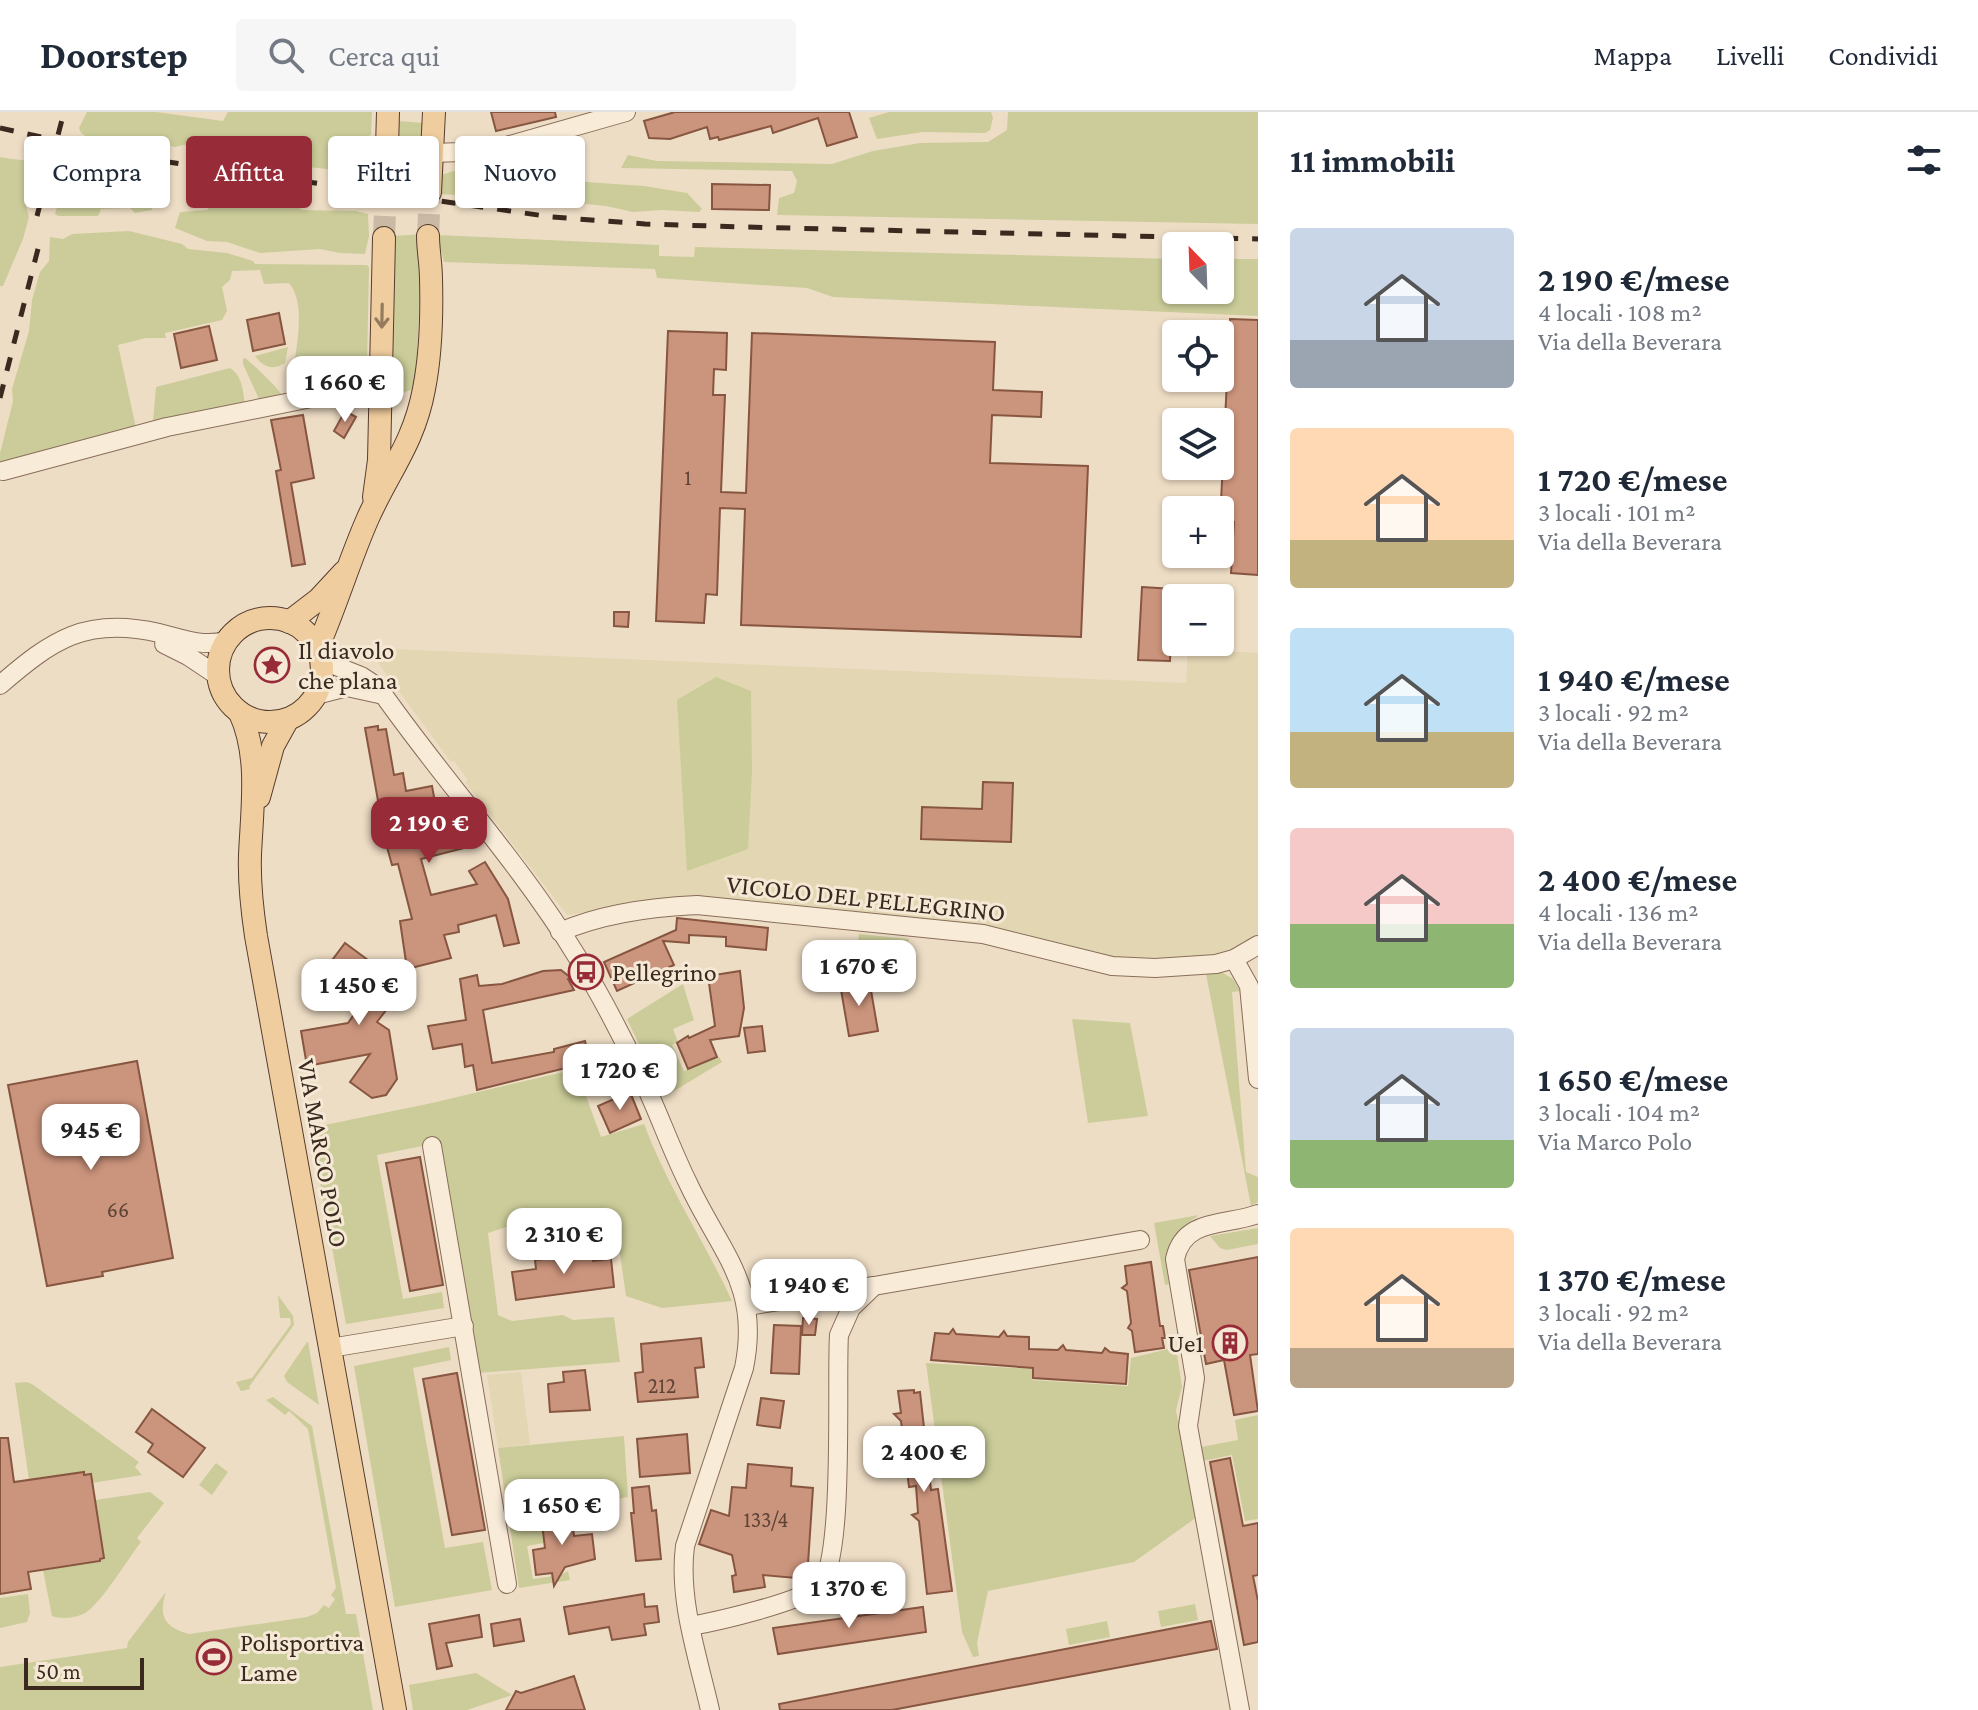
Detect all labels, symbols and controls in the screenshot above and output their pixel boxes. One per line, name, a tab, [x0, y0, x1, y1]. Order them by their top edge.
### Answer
search box	[236, 19, 796, 91]
icon: search	[264, 33, 308, 77]
text: Doorstep	[40, 34, 188, 76]
text: Cerca qui	[328, 39, 440, 72]
text: Mappa	[1593, 40, 1672, 71]
text: Livelli	[1716, 40, 1784, 71]
text: Condividi	[1828, 40, 1938, 71]
chip: Compra	[24, 136, 170, 208]
chip: Affitta	[186, 136, 312, 208]
chip: Filtri	[328, 136, 439, 208]
chip: Nuovo	[455, 136, 585, 208]
icon: filters	[1902, 138, 1946, 182]
text: 11 immobili	[1290, 142, 1455, 179]
north arrow	[1162, 232, 1234, 304]
map controls	[1162, 232, 1234, 656]
icon: home	[1354, 260, 1450, 356]
text: 2 190 €/mese	[1538, 261, 1730, 298]
text: 4 locali · 108 m²	[1538, 298, 1702, 327]
one-way arrow	[374, 302, 390, 329]
button: locate	[1162, 320, 1234, 392]
text: Via della Beverara	[1538, 327, 1722, 356]
pin: 1 660 €	[271, 356, 419, 424]
text: 1 660 €	[305, 367, 385, 396]
button: layers	[1162, 408, 1234, 480]
icon: home	[1354, 460, 1450, 556]
text: 1 720 €/mese	[1538, 461, 1727, 498]
house number: 1	[684, 465, 692, 490]
button: +	[1162, 496, 1234, 568]
text: 3 locali · 101 m²	[1538, 498, 1695, 527]
text: Via della Beverara	[1538, 527, 1722, 556]
button: −	[1162, 584, 1234, 656]
place label: Il diavolo che plana	[298, 636, 397, 695]
place icon: Il diavolo che plana	[253, 646, 291, 684]
icon: home	[1354, 660, 1450, 756]
text: 1 940 €/mese	[1538, 661, 1730, 698]
text: 3 locali · 92 m²	[1538, 698, 1689, 727]
text: Via della Beverara	[1538, 727, 1722, 756]
pin: 2 190 €	[355, 797, 503, 865]
text: 2 190 €	[389, 808, 469, 837]
icon: home	[1354, 860, 1450, 956]
text: 2 400 €/mese	[1538, 861, 1737, 898]
street label: VICOLO DEL PELLEGRINO	[725, 869, 1007, 928]
text: 4 locali · 136 m²	[1538, 898, 1698, 927]
text: Via della Beverara	[1538, 927, 1722, 956]
pin: 1 670 €	[785, 940, 933, 1008]
text: 1 670 €	[820, 951, 898, 980]
bus stop icon: Pellegrino	[567, 953, 605, 991]
place label: Pellegrino	[612, 958, 717, 987]
pin: 1 450 €	[285, 959, 433, 1027]
text: 1 450 €	[319, 970, 399, 999]
pin: 1 720 €	[546, 1044, 694, 1112]
text: 1 720 €	[581, 1055, 659, 1084]
street label: VIA MARCO POLO	[292, 1056, 353, 1250]
icon: home	[1354, 1060, 1450, 1156]
text: 1 650 €/mese	[1538, 1061, 1728, 1098]
text: 3 locali · 104 m²	[1538, 1098, 1700, 1127]
pin: 945 €	[35, 1104, 147, 1172]
text: 945 €	[60, 1115, 122, 1144]
text: Via Marco Polo	[1538, 1127, 1692, 1156]
house number: 66	[107, 1197, 129, 1222]
pin: 2 310 €	[490, 1208, 638, 1276]
text: 2 310 €	[525, 1219, 603, 1248]
pin: 1 940 €	[735, 1259, 883, 1327]
icon: home	[1354, 1260, 1450, 1356]
text: 1 370 €/mese	[1538, 1261, 1726, 1298]
text: 1 940 €	[769, 1270, 849, 1299]
text: 3 locali · 92 m²	[1538, 1298, 1689, 1327]
building icon: Ue1	[1211, 1324, 1249, 1362]
text: Via della Beverara	[1538, 1327, 1722, 1356]
place label: Ue1	[1167, 1329, 1204, 1358]
house number: 212	[648, 1373, 676, 1398]
pin: 2 400 €	[850, 1426, 998, 1494]
text: 2 400 €	[881, 1437, 967, 1466]
pin: 1 650 €	[488, 1479, 636, 1547]
text: 1 650 €	[522, 1490, 602, 1519]
house number: 133/4	[743, 1507, 789, 1532]
pin: 1 370 €	[775, 1562, 923, 1630]
text: 1 370 €	[810, 1573, 888, 1602]
place label: Polisportiva Lame	[240, 1628, 364, 1687]
sports icon: Polisportiva Lame	[195, 1638, 233, 1676]
scale bar	[24, 1654, 144, 1690]
text: 50 m	[36, 1659, 81, 1684]

